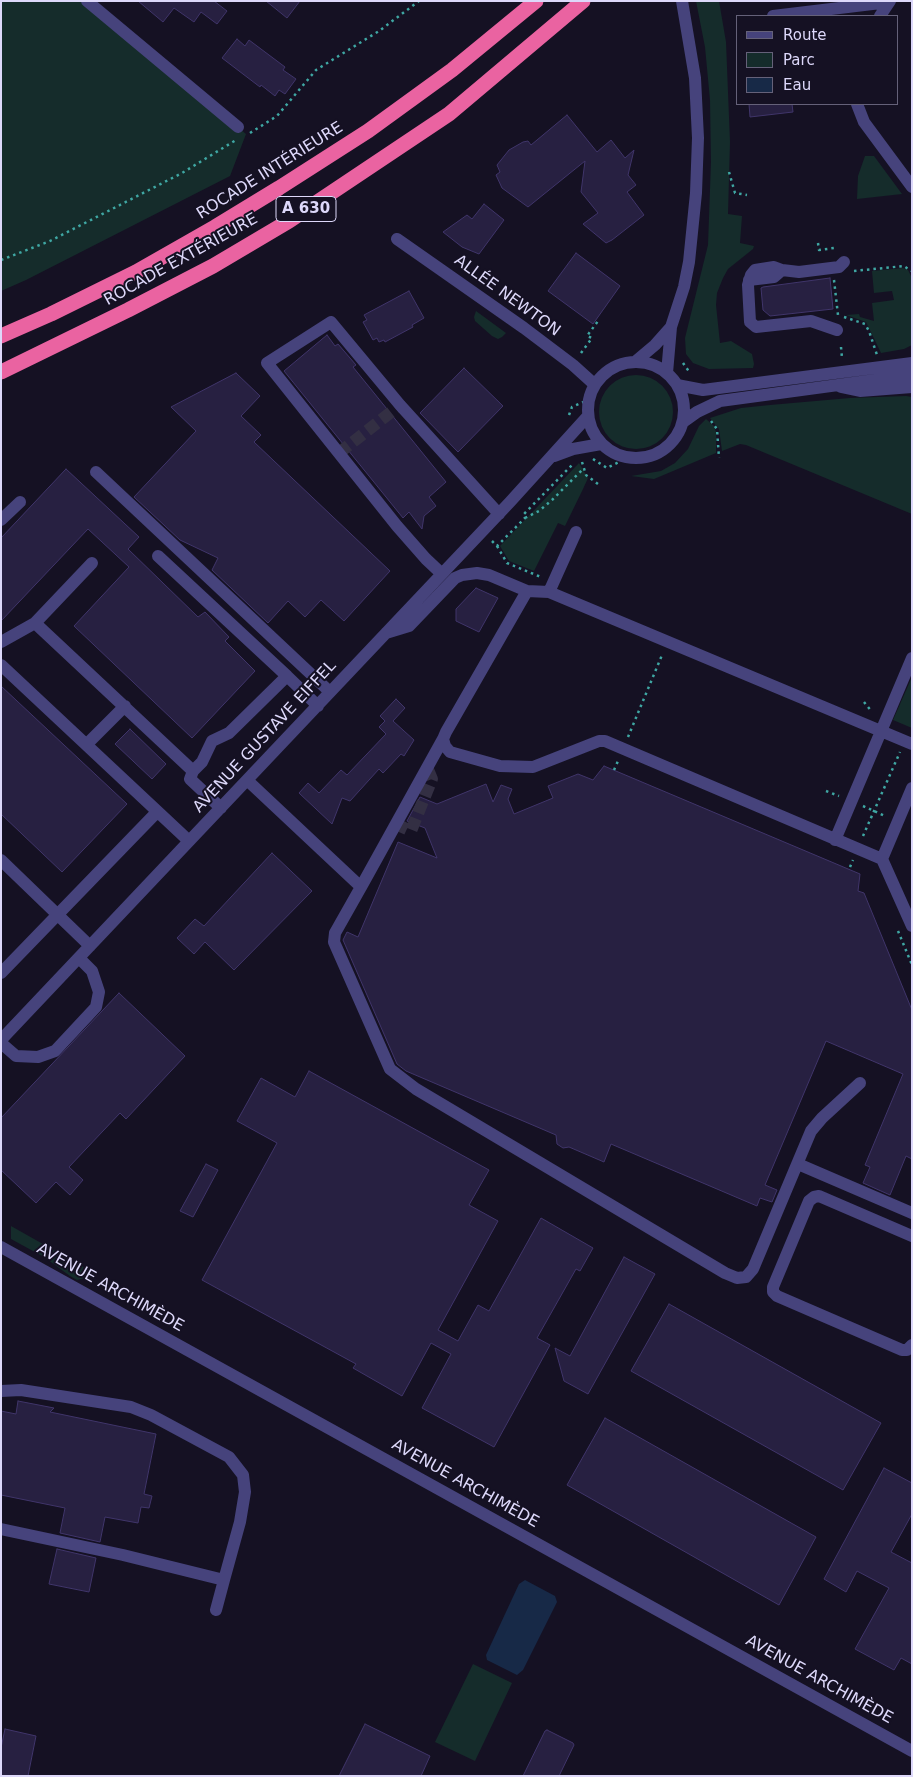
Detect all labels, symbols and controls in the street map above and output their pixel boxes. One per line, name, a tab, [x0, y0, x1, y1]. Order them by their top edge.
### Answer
legend	[736, 15, 898, 105]
text: Route	[783, 26, 827, 44]
text: Parc	[783, 51, 815, 69]
text: Eau	[783, 76, 811, 94]
street label: ROCADE INTÉRIEURE	[193, 118, 347, 224]
road number: A 630	[276, 196, 336, 222]
street label: ROCADE EXTÉRIEURE	[101, 210, 261, 310]
street label: ALLÉE NEWTON	[450, 251, 564, 341]
street label: AVENUE GUSTAVE EIFFEL	[189, 657, 341, 817]
street label: AVENUE ARCHIMÈDE	[33, 1240, 187, 1336]
street label: AVENUE ARCHIMÈDE	[388, 1436, 542, 1532]
street label: AVENUE ARCHIMÈDE	[742, 1632, 896, 1728]

